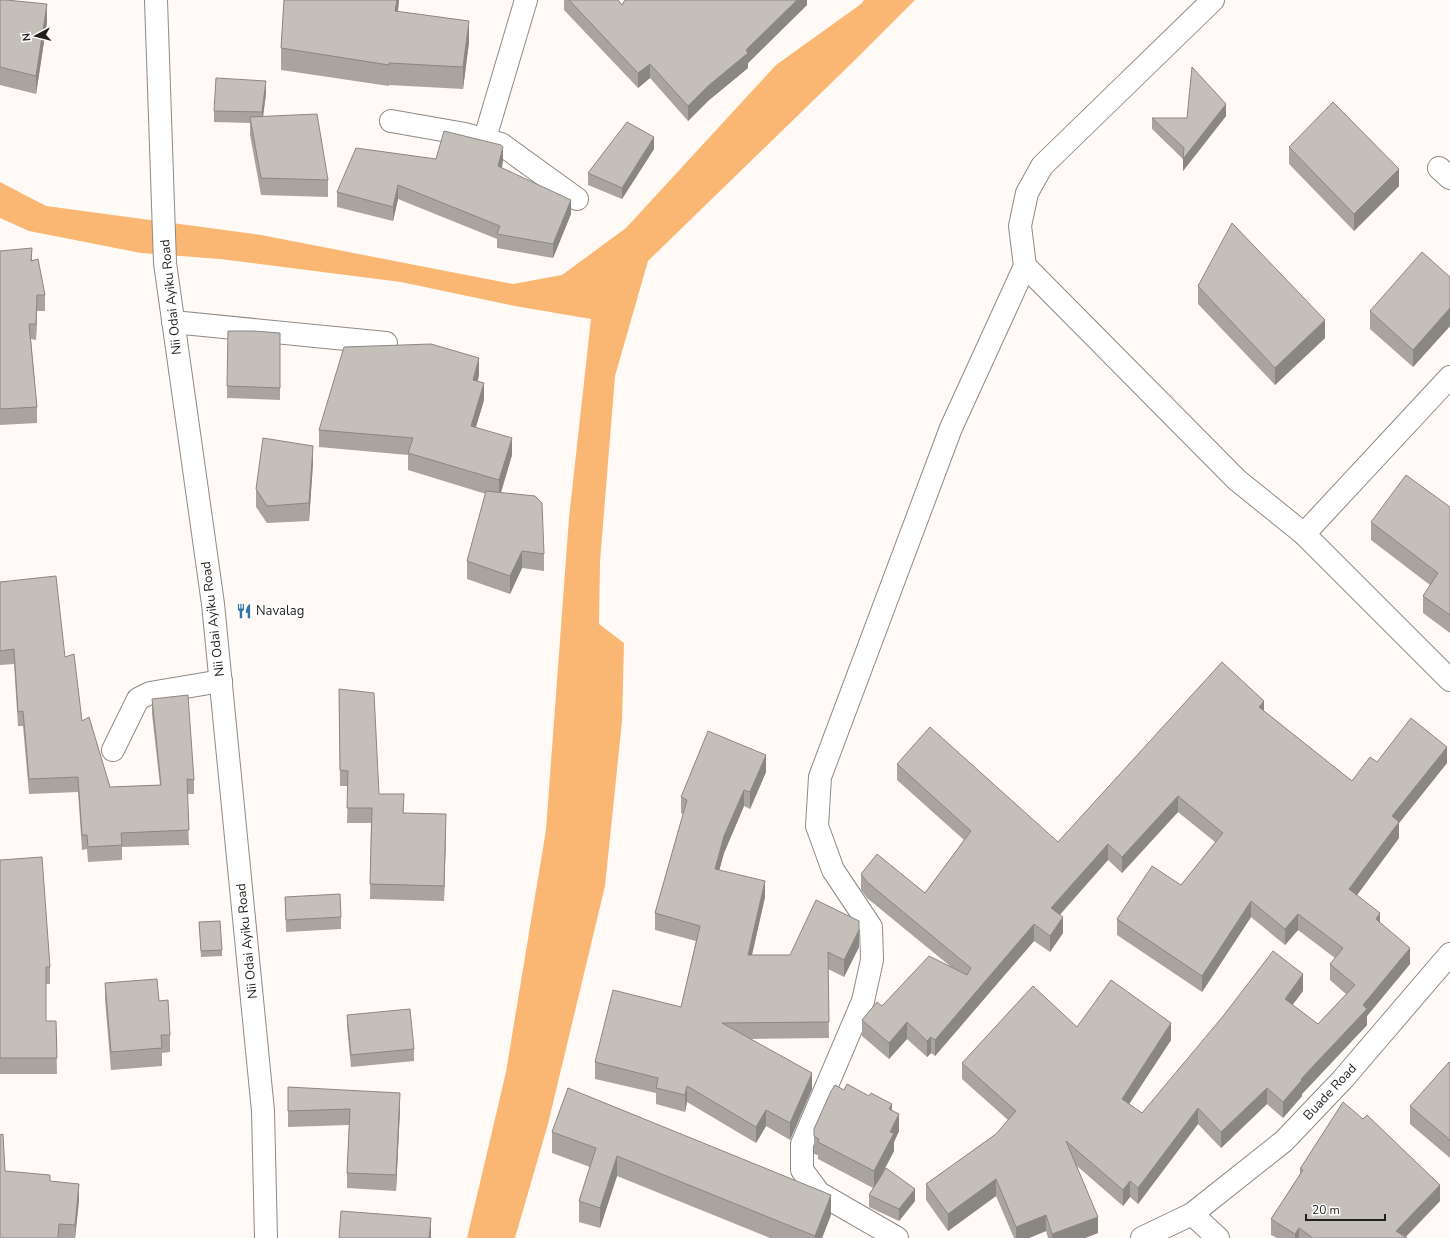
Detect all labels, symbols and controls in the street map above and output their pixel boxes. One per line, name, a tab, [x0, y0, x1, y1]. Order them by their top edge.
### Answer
north arrow	[16, 16, 56, 56]
text: N	[19, 32, 35, 42]
street label: Nii Odai Ayiku Road	[156, 238, 186, 356]
street label: Nii Odai Ayiku Road	[197, 560, 229, 678]
restaurant icon: Navalag	[235, 602, 253, 620]
place label: Navalag	[256, 602, 304, 620]
street label: Nii Odai Ayiku Road	[232, 882, 262, 1000]
street label: Buade Road	[1299, 1060, 1361, 1124]
scale bar	[1306, 1196, 1385, 1222]
text: 20 m	[1312, 1202, 1340, 1218]

